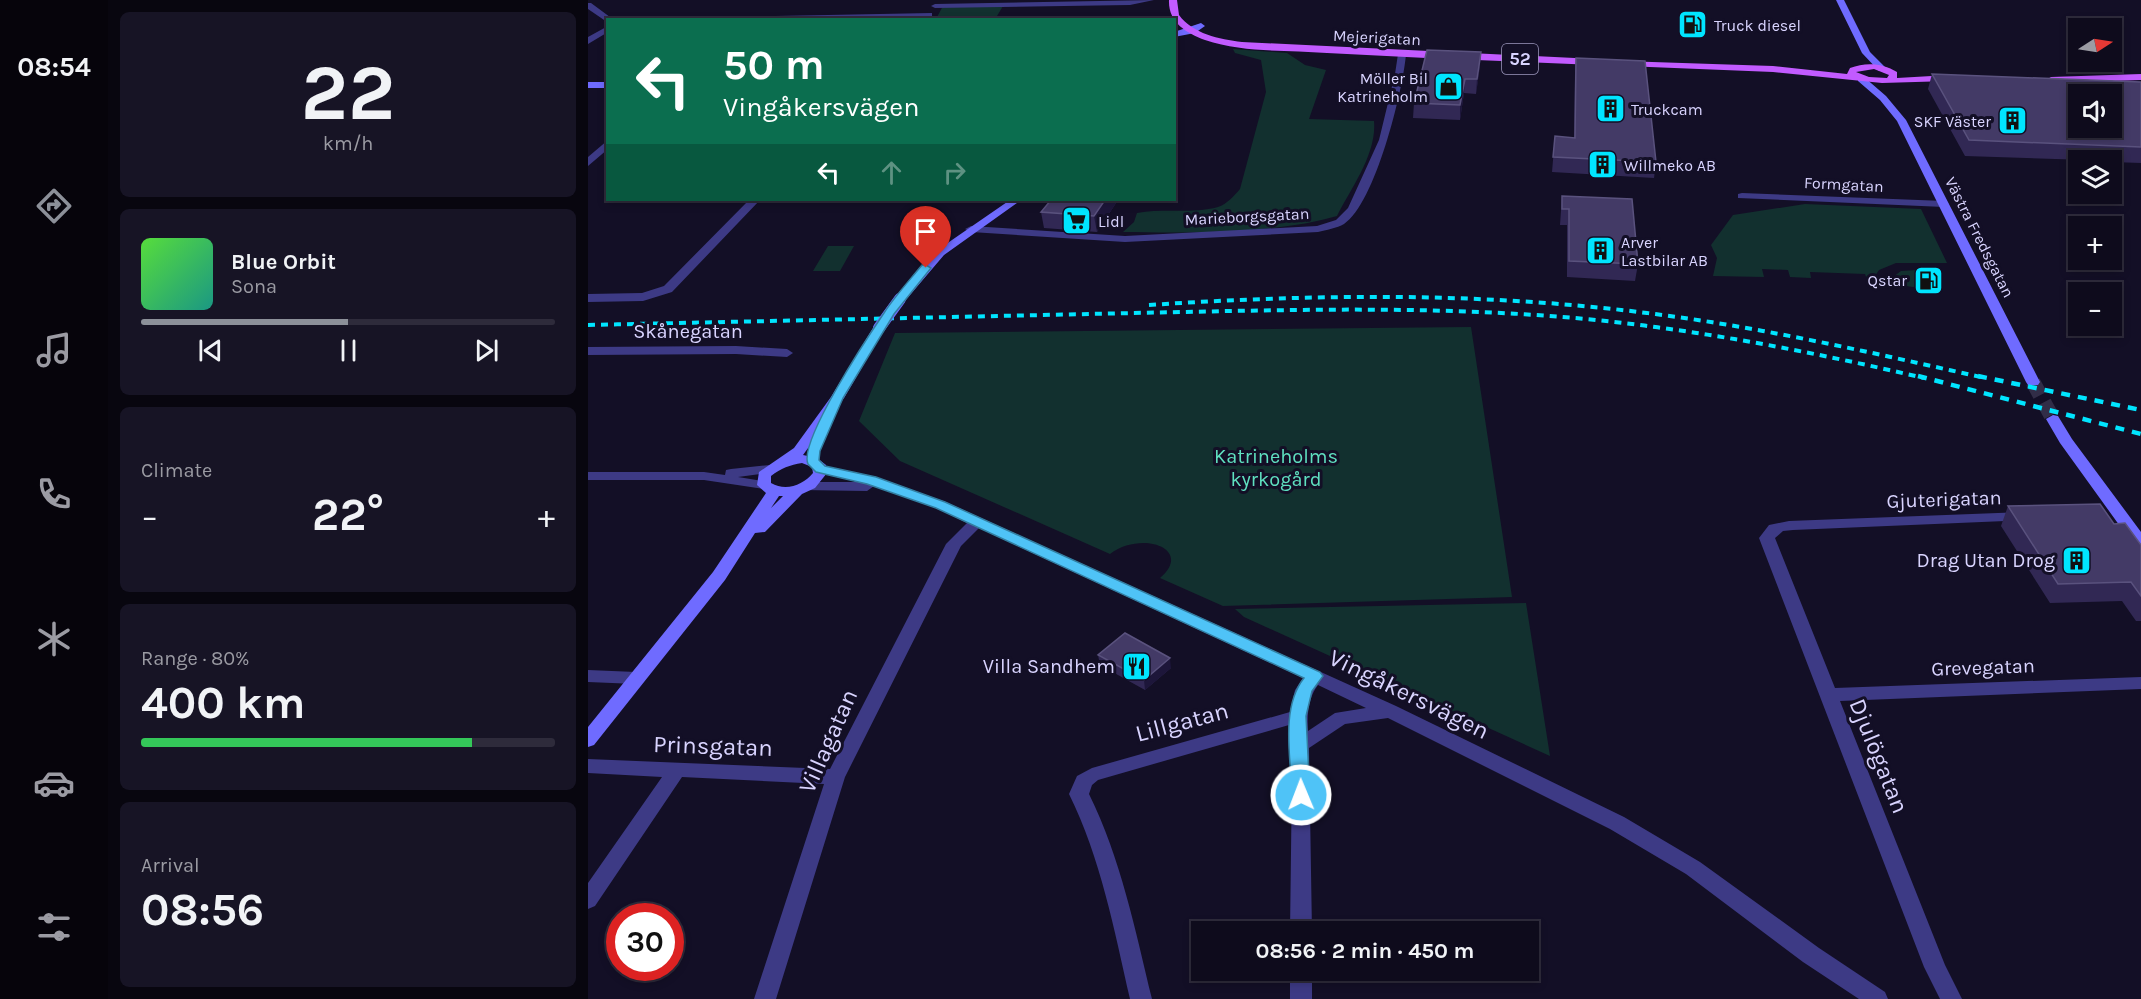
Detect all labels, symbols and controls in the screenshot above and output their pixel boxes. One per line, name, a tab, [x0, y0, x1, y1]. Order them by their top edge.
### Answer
fuel station icon: Truck diesel	[1677, 9, 1709, 41]
place label: Truck diesel	[1714, 16, 1801, 35]
north arrow	[2068, 18, 2122, 72]
map controls	[2068, 18, 2122, 336]
street label: Mejerigatan	[1333, 26, 1421, 49]
text: 50 m	[723, 40, 825, 90]
icon: left	[624, 42, 702, 120]
road number: 52	[1502, 44, 1538, 74]
text: 22	[301, 47, 395, 139]
text: 08:54	[17, 51, 91, 83]
place label: Möller Bil Katrineholm	[1337, 69, 1428, 106]
shop icon: Möller Bil Katrineholm	[1433, 71, 1465, 103]
button: sound	[2068, 84, 2122, 138]
text: Vingåkersvägen	[723, 91, 920, 123]
building icon: Truckcam	[1594, 93, 1626, 125]
place label: Truckcam	[1631, 100, 1703, 119]
building icon: SKF Väster	[1996, 105, 2028, 137]
place label: SKF Väster	[1914, 112, 1991, 131]
text: km/h	[323, 132, 373, 155]
building icon: Willmeko AB	[1587, 149, 1619, 181]
button: layers	[2068, 150, 2122, 204]
icon: left	[812, 156, 845, 189]
icon: ahead	[875, 156, 908, 189]
icon: right	[938, 156, 971, 189]
place label: Willmeko AB	[1624, 156, 1716, 175]
street label: Formgatan	[1804, 173, 1884, 196]
street label: Västra Fredsgatan	[1941, 174, 2018, 301]
icon: directions	[33, 185, 75, 227]
street label: Marieborgsgatan	[1184, 204, 1310, 229]
supermarket icon: Lidl	[1061, 205, 1093, 237]
pin	[900, 206, 951, 268]
place label: Lidl	[1098, 212, 1124, 231]
icon: arrive	[909, 215, 942, 248]
button: +	[2068, 216, 2122, 270]
place label: Arver Lastbilar AB	[1621, 233, 1708, 270]
building icon: Arver Lastbilar AB	[1584, 235, 1616, 267]
text: Blue Orbit	[231, 249, 336, 275]
fuel station icon: Qstar	[1912, 264, 1944, 296]
place label: Qstar	[1868, 271, 1907, 290]
text: Sona	[231, 275, 277, 298]
button: −	[2068, 282, 2122, 336]
street label: Skånegatan	[633, 320, 743, 343]
icon: music	[33, 329, 75, 371]
icon: previous	[194, 334, 227, 367]
icon: pause	[332, 334, 365, 367]
icon: next	[470, 334, 503, 367]
park label: Katrineholms kyrkogård	[1214, 445, 1338, 491]
text: Climate	[141, 459, 212, 482]
icon: phone	[33, 473, 75, 515]
street label: Gjuterigatan	[1886, 486, 2002, 513]
text: 22°	[312, 489, 384, 541]
text: −	[141, 497, 158, 535]
text: +	[538, 497, 555, 535]
building icon: Drag Utan Drog	[2060, 544, 2092, 576]
place label: Drag Utan Drog	[1916, 549, 2055, 572]
icon: climate	[33, 618, 75, 660]
street label: Vingåkersvägen	[1324, 643, 1494, 745]
text: Range · 80%	[141, 647, 250, 670]
restaurant icon: Villa Sandhem	[1120, 650, 1152, 682]
street label: Grevegatan	[1931, 654, 2035, 681]
place label: Villa Sandhem	[983, 655, 1115, 678]
text: 400 km	[141, 677, 305, 729]
street label: Villagatan	[793, 685, 863, 797]
street label: Djulögatan	[1843, 695, 1915, 817]
street label: Lillgatan	[1132, 696, 1232, 748]
street label: Prinsgatan	[653, 730, 773, 762]
icon: car	[33, 762, 75, 804]
position arrow	[1269, 763, 1333, 827]
text: Arrival	[141, 854, 200, 877]
text: 08:56	[141, 884, 264, 936]
speed limit sign: 30	[606, 903, 684, 981]
icon: filters	[33, 906, 75, 948]
text: 08:56 · 2 min · 450 m	[1256, 938, 1474, 964]

